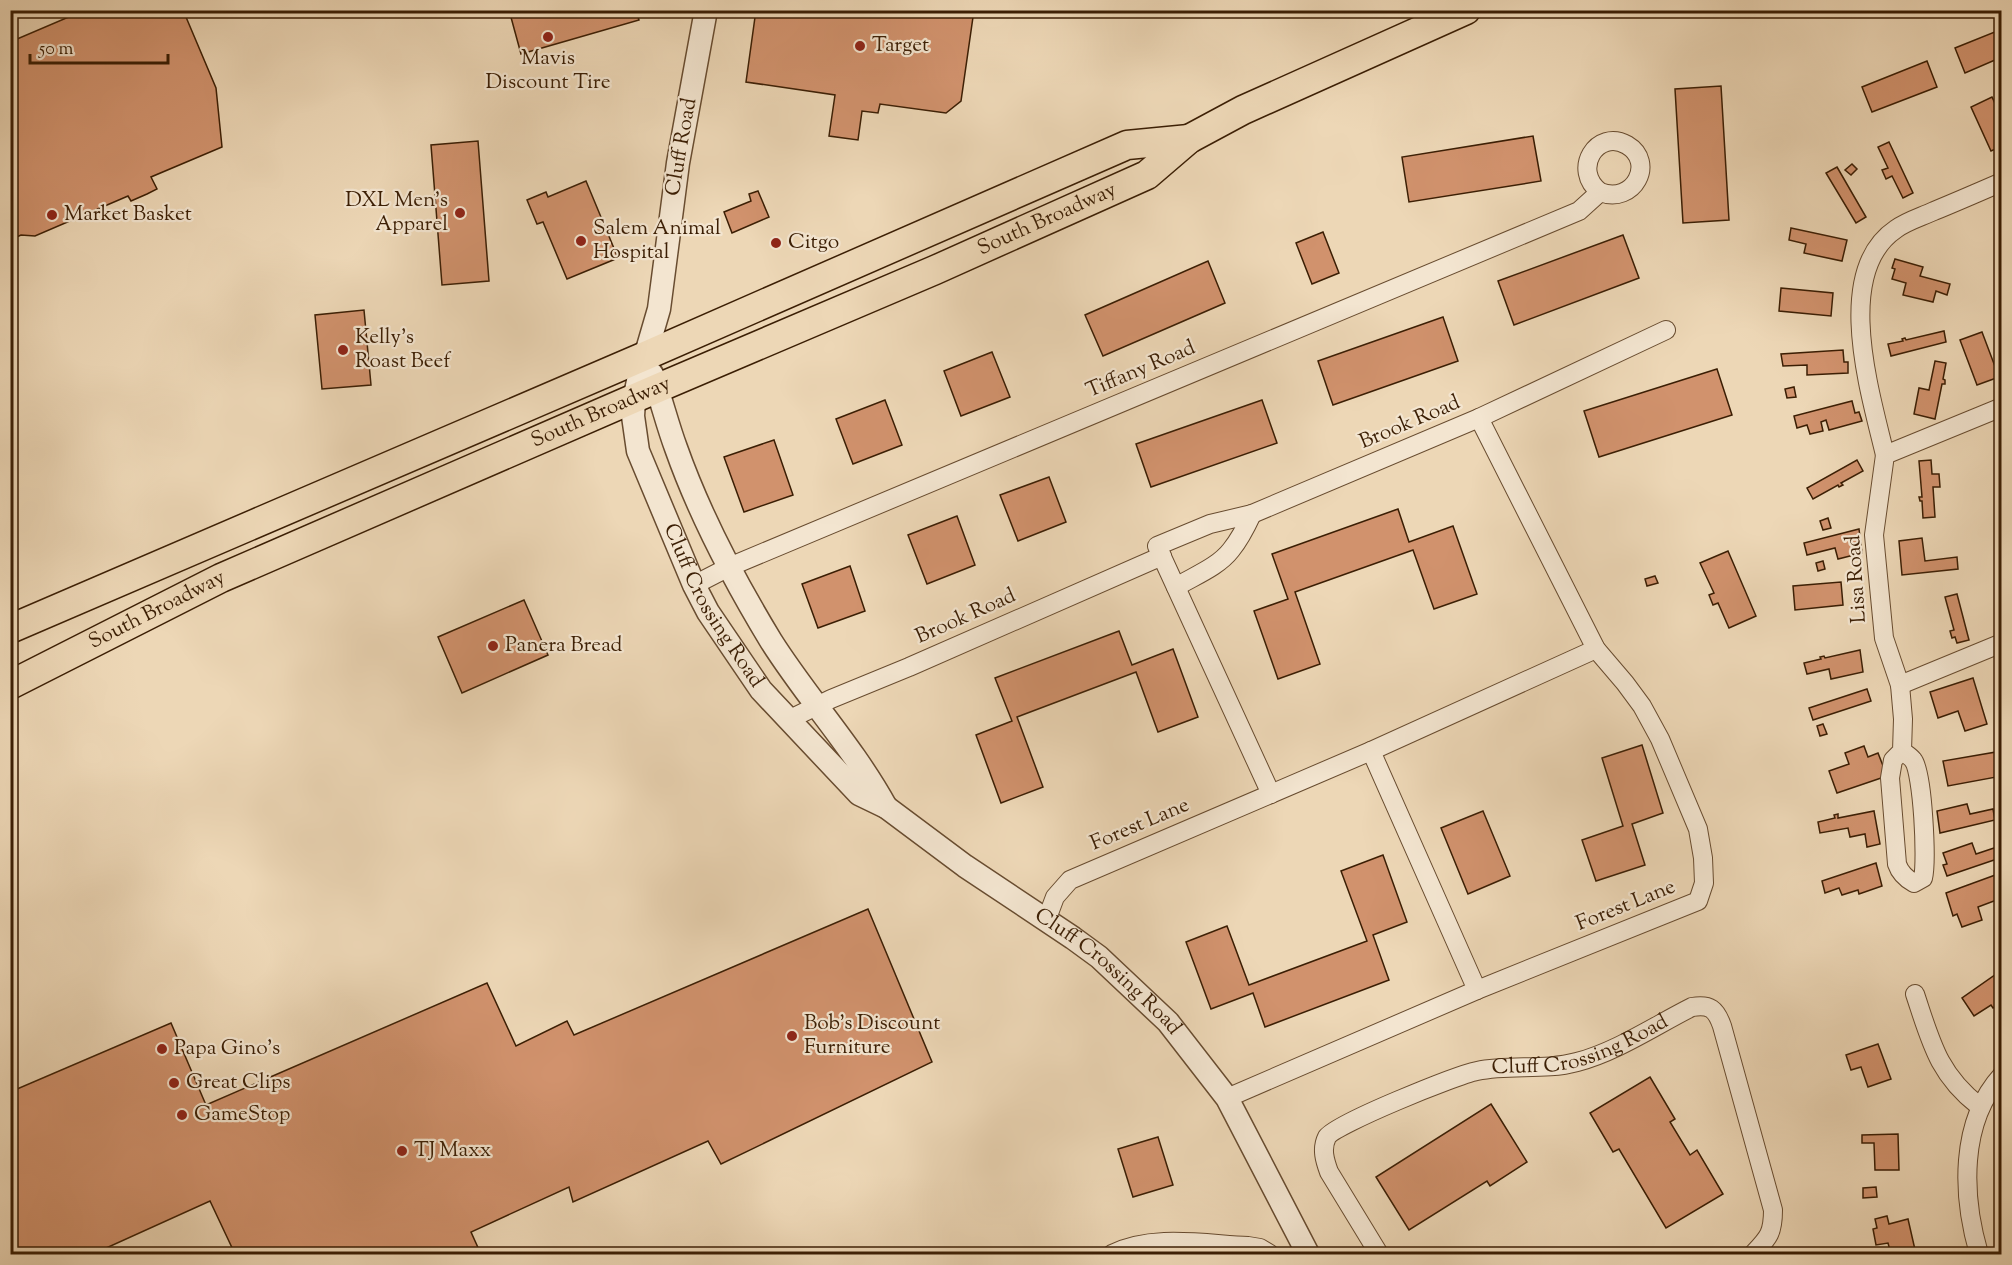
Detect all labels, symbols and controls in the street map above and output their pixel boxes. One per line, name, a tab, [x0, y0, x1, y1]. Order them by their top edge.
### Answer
scale bar	[30, 27, 168, 65]
marker: Mavis Discount Tire	[541, 30, 555, 44]
place label: Target	[872, 31, 929, 61]
text: 50 m	[38, 37, 74, 63]
marker: Target	[853, 39, 867, 53]
place label: Mavis Discount Tire	[485, 44, 611, 98]
street label: Cluff Road	[659, 95, 705, 198]
street label: South Broadway	[973, 175, 1122, 264]
place label: DXL Men's Apparel	[345, 186, 448, 240]
place label: Market Basket	[64, 200, 192, 230]
marker: DXL Men's Apparel	[453, 206, 467, 220]
marker: Market Basket	[45, 208, 59, 222]
place label: Salem Animal Hospital	[593, 214, 721, 268]
place label: Citgo	[788, 228, 839, 258]
marker: Salem Animal Hospital	[574, 234, 588, 248]
marker: Citgo	[769, 236, 783, 250]
place label: Kelly's Roast Beef	[355, 323, 452, 377]
street label: Tiffany Road	[1082, 333, 1200, 406]
marker: Kelly's Roast Beef	[336, 343, 350, 357]
street label: South Broadway	[527, 369, 676, 456]
street label: Brook Road	[1355, 388, 1465, 458]
street label: Cluff Crossing Road	[655, 519, 771, 694]
street label: Lisa Road	[1839, 534, 1875, 624]
street label: South Broadway	[84, 563, 231, 658]
street label: Brook Road	[911, 581, 1021, 652]
place label: Panera Bread	[505, 631, 623, 661]
marker: Panera Bread	[486, 639, 500, 653]
street label: Forest Lane	[1086, 791, 1194, 859]
street label: Forest Lane	[1572, 872, 1680, 940]
street label: Cluff Crossing Road	[1028, 901, 1188, 1042]
street label: Cluff Crossing Road	[1491, 1007, 1674, 1084]
place label: Bob's Discount Furniture	[804, 1009, 940, 1063]
marker: Bob's Discount Furniture	[785, 1029, 799, 1043]
place label: Papa Gino's	[174, 1034, 280, 1064]
marker: Papa Gino's	[155, 1042, 169, 1056]
place label: Great Clips	[186, 1068, 291, 1098]
marker: Great Clips	[167, 1076, 181, 1090]
place label: GameStop	[194, 1100, 290, 1130]
marker: GameStop	[175, 1108, 189, 1122]
place label: TJ Maxx	[414, 1136, 491, 1166]
marker: TJ Maxx	[395, 1144, 409, 1158]

